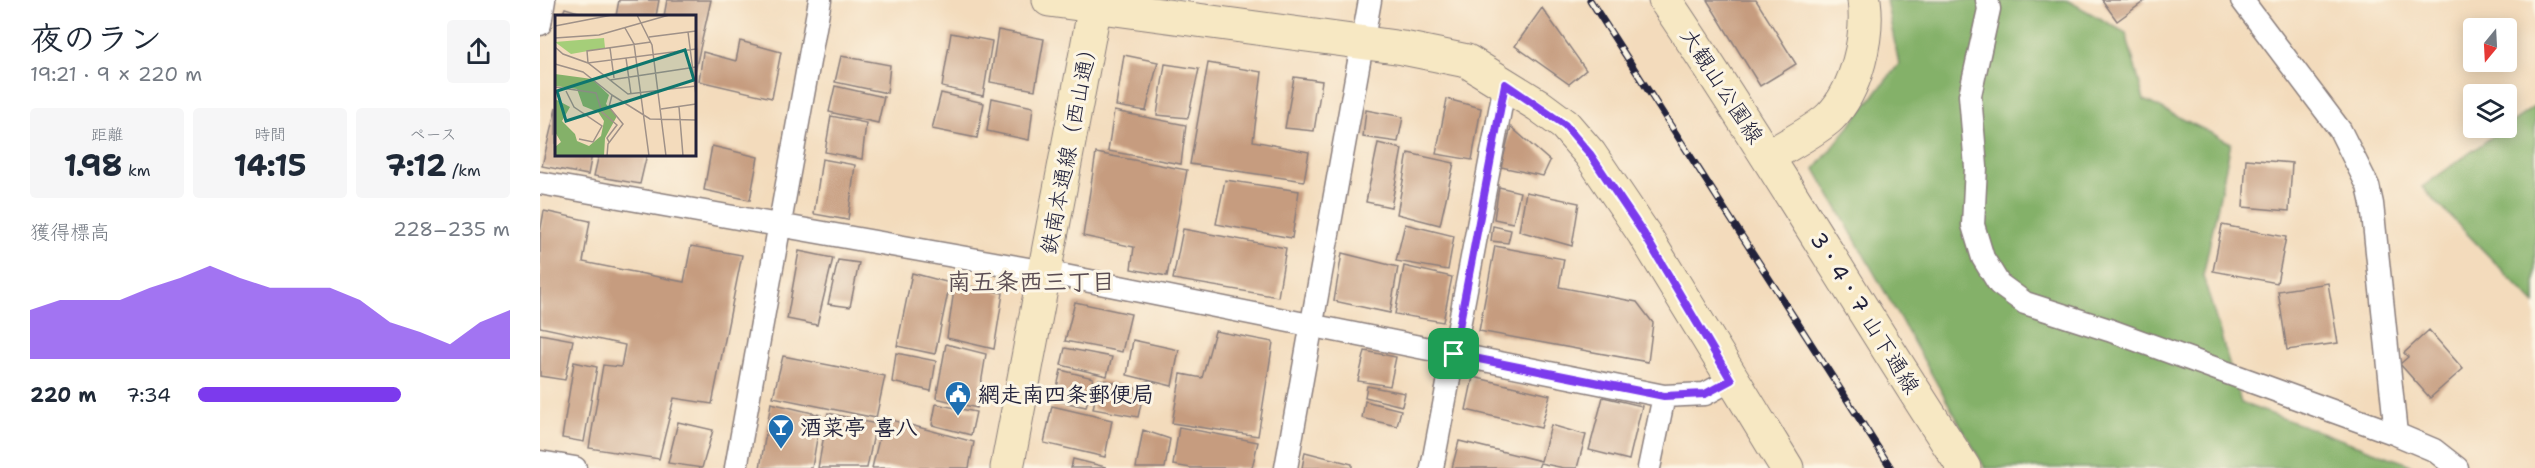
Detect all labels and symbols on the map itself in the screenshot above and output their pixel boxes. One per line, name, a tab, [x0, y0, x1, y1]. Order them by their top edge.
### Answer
inset map	[555, 15, 696, 156]
north arrow	[2463, 18, 2517, 72]
street label: 大観山公園線	[1674, 23, 1770, 149]
street label: 鉄南本通線（西山通）	[1034, 35, 1104, 257]
street label: 3・4・7 山下通線	[1803, 227, 1927, 399]
district label: 南五条西三丁目	[947, 266, 1115, 298]
pin	[1428, 328, 1479, 379]
public building icon: 網走南四条郵便局	[943, 379, 973, 417]
place label: 網走南四条郵便局	[978, 380, 1154, 409]
bar icon: 酒菜亭 喜八	[766, 412, 796, 450]
place label: 酒菜亭 喜八	[800, 413, 918, 442]

